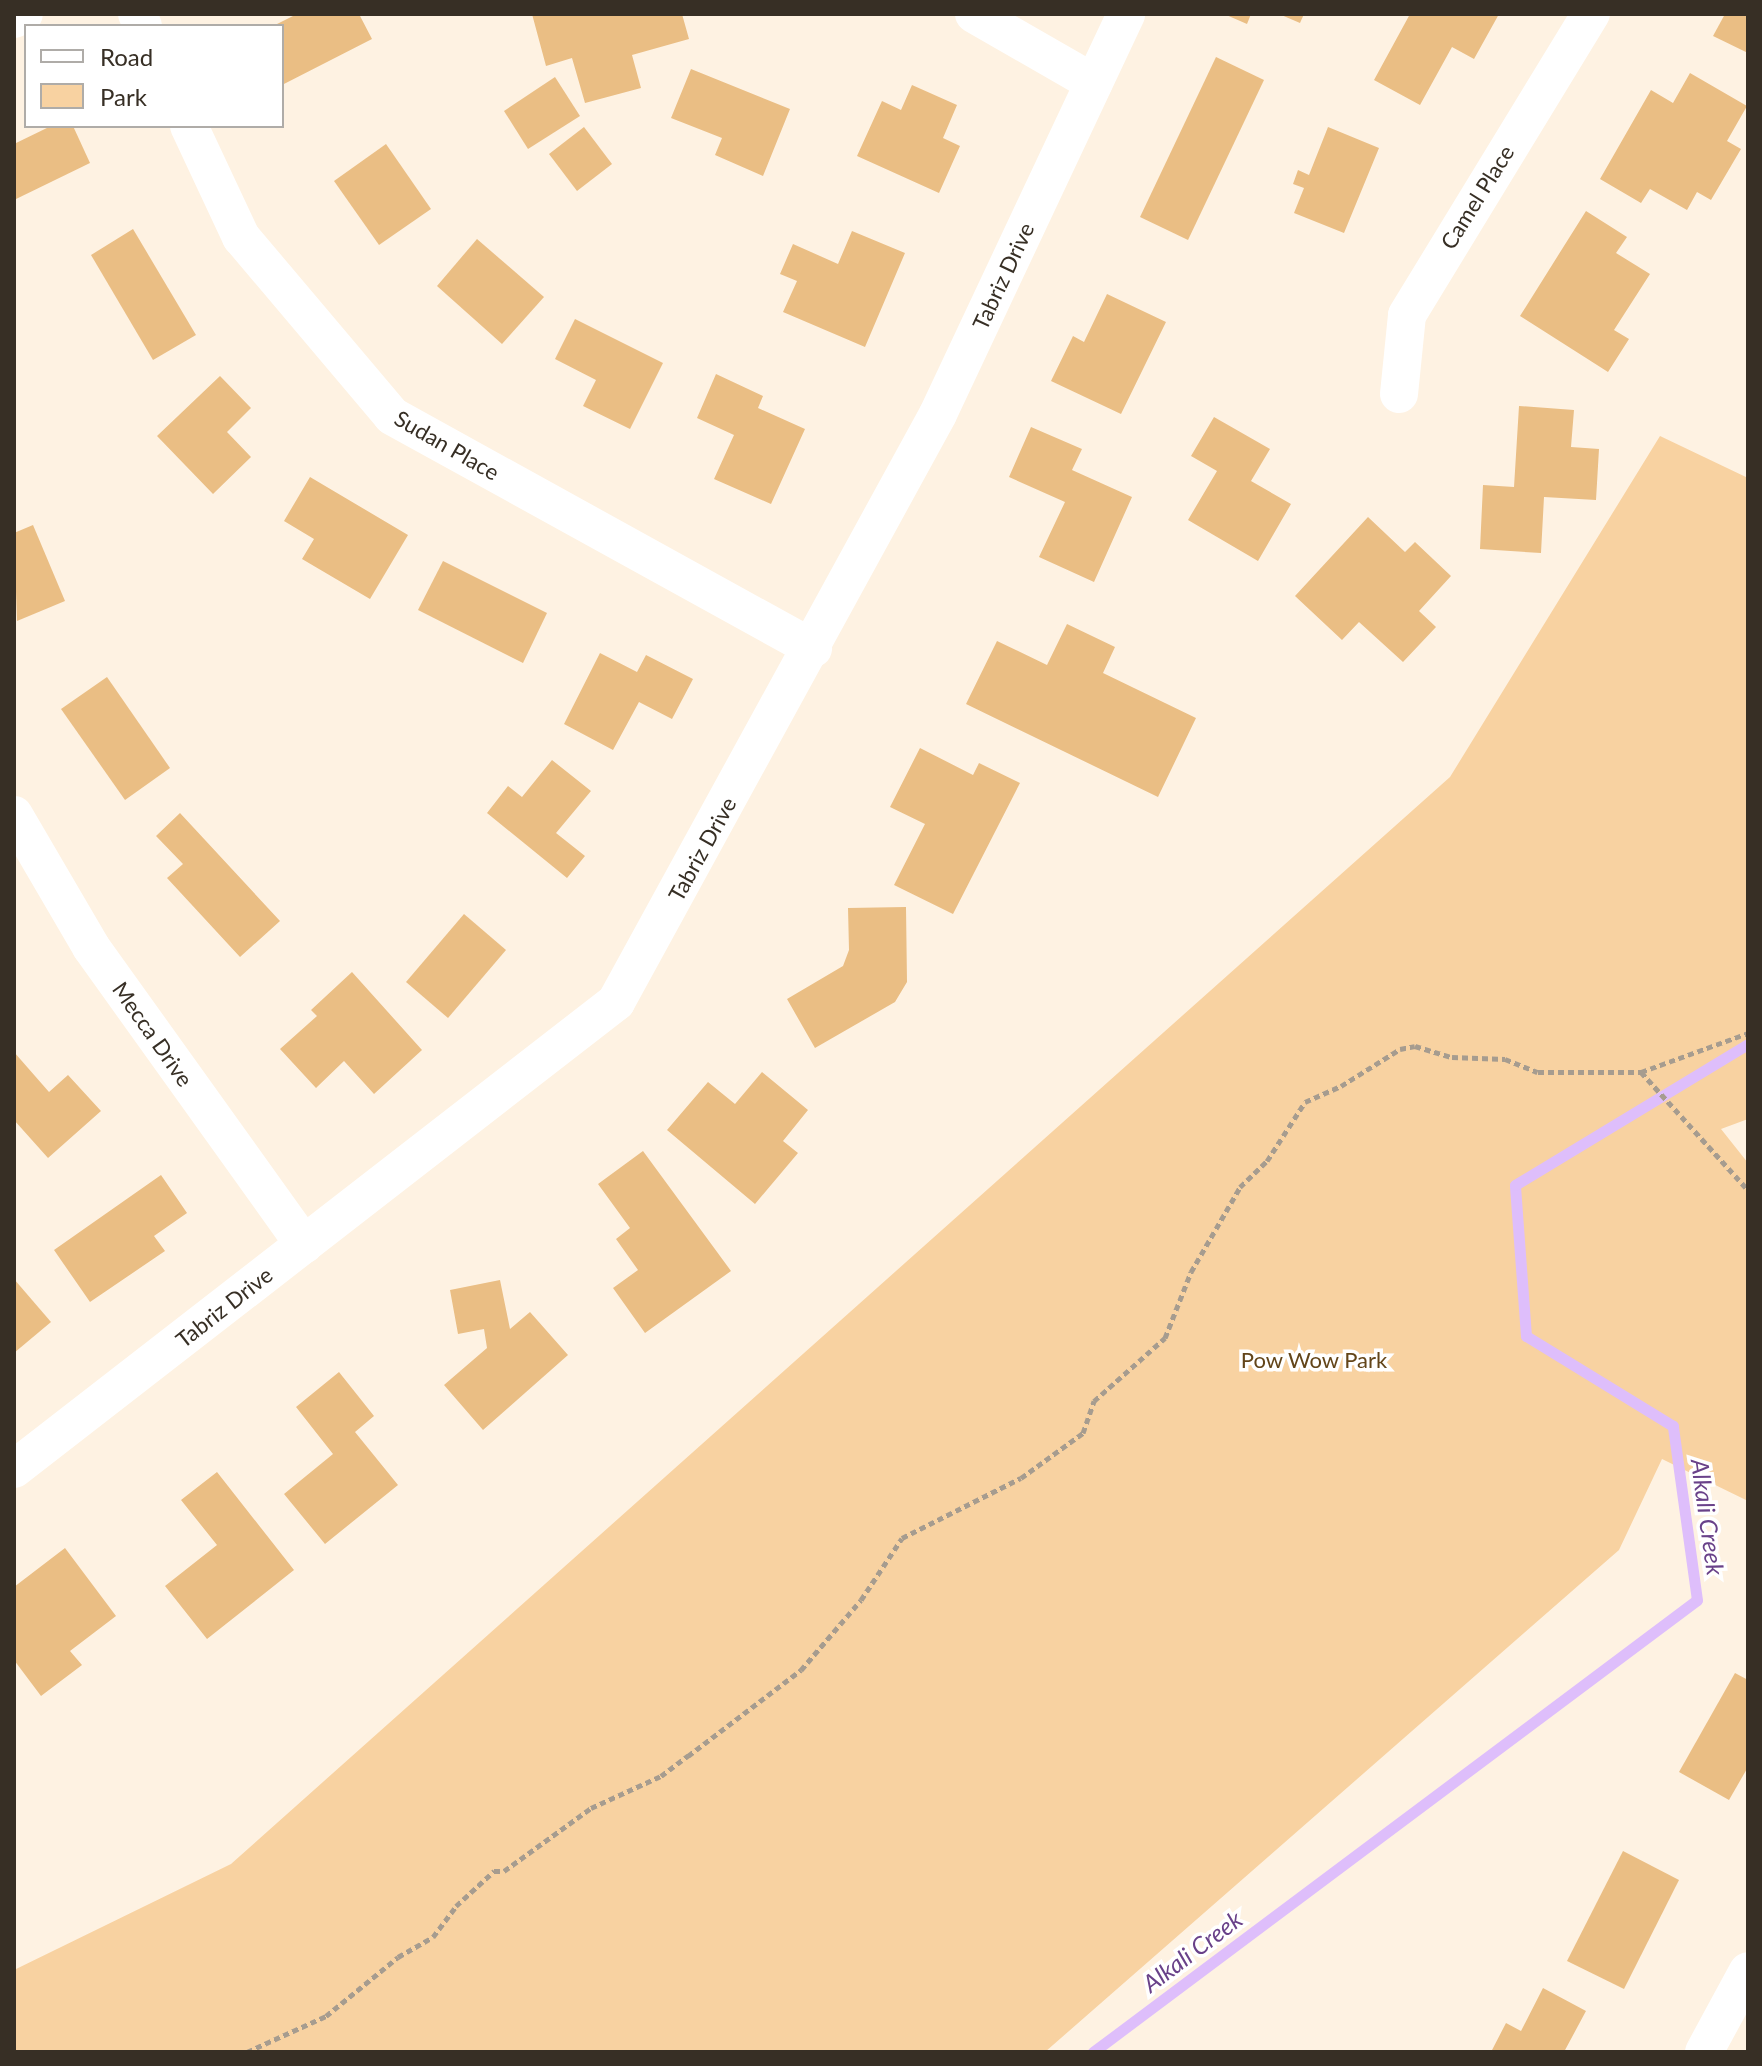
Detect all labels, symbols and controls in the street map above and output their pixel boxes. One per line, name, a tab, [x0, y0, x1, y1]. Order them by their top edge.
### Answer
legend	[24, 24, 284, 128]
text: Road	[100, 42, 153, 71]
text: Park	[100, 82, 147, 111]
street label: Camel Place	[1435, 140, 1519, 254]
street label: Tabriz Drive	[967, 218, 1039, 334]
street label: Sudan Place	[390, 404, 504, 486]
street label: Tabriz Drive	[663, 792, 741, 906]
street label: Mecca Drive	[107, 977, 199, 1091]
street label: Tabriz Drive	[171, 1261, 277, 1353]
park label: Pow Wow Park	[1240, 1347, 1388, 1373]
water label: Alkali Creek	[1686, 1457, 1730, 1577]
water label: Alkali Creek	[1137, 1904, 1247, 1998]

